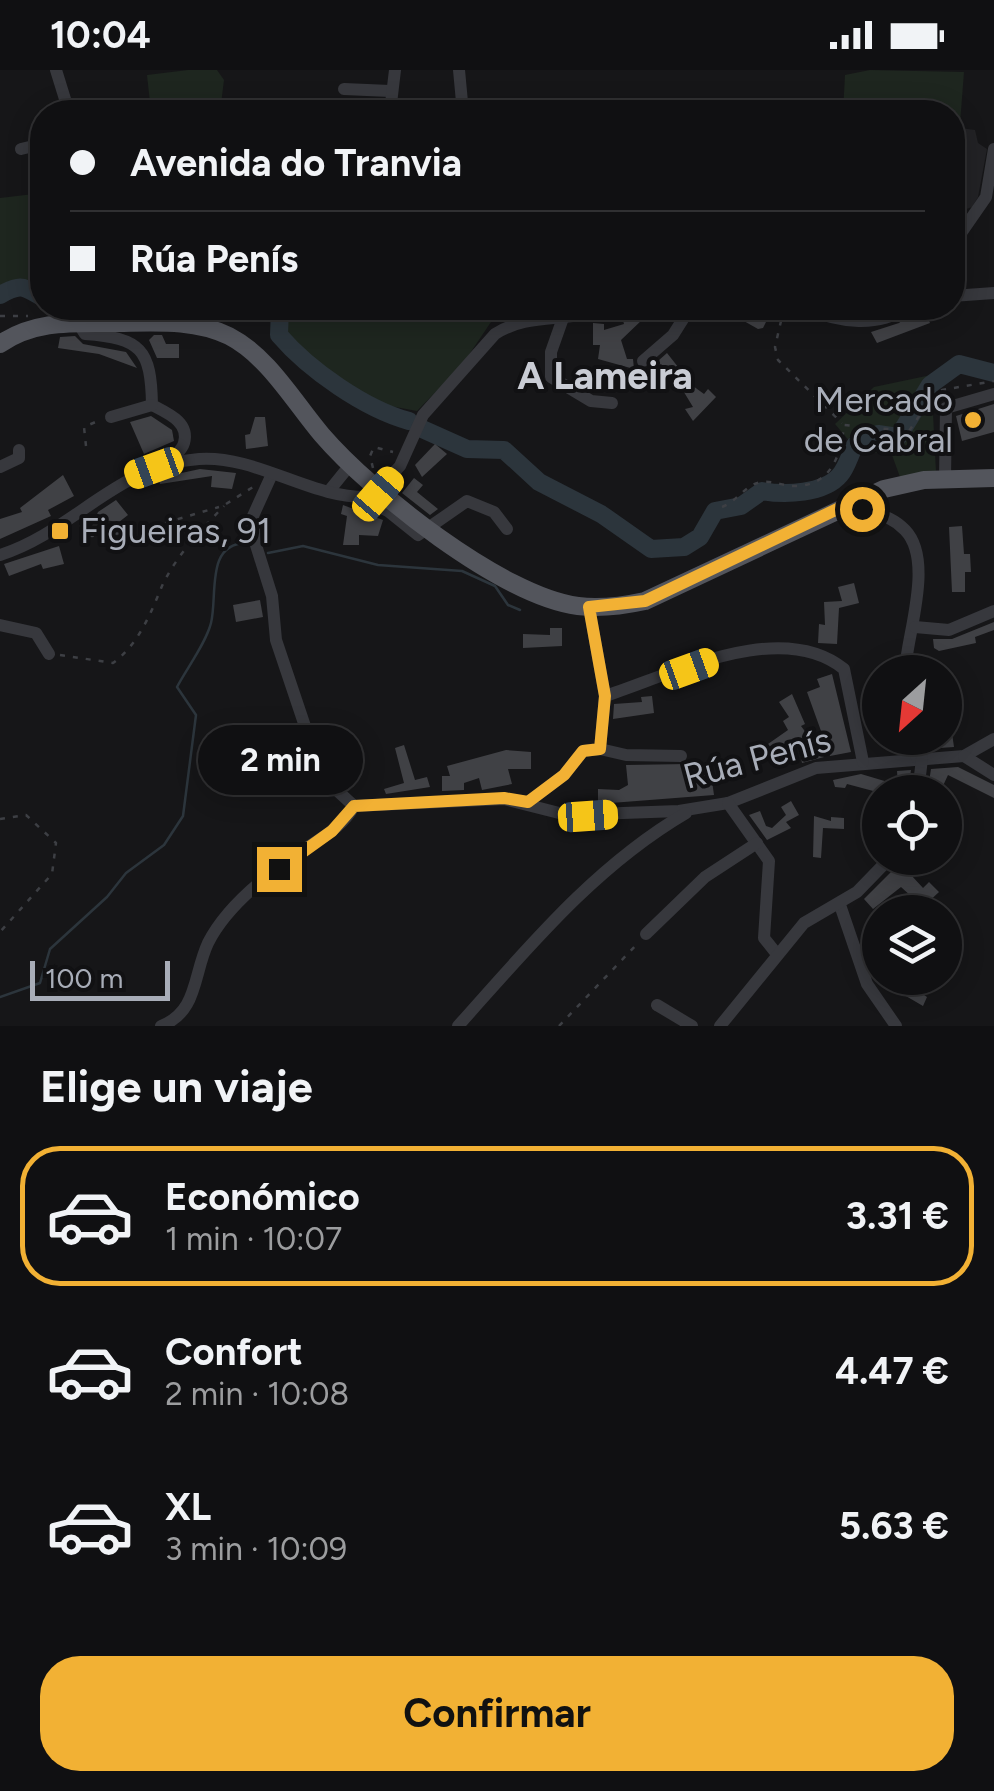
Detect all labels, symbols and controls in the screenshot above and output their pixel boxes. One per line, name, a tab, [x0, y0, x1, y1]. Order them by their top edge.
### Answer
text: 10:04	[50, 12, 151, 58]
text: Avenida do Tranvia	[130, 140, 462, 186]
text: Rúa Penís	[130, 236, 298, 282]
district label: A Lameira	[517, 353, 693, 399]
place label: Mercado de Cabral	[804, 379, 953, 461]
marker: Mercado de Cabral	[962, 409, 984, 431]
car	[121, 444, 187, 492]
car	[347, 462, 409, 526]
route start	[840, 487, 885, 532]
place label: Figueiras, 91	[80, 510, 271, 552]
marker: Figueiras, 91	[49, 520, 71, 542]
car	[656, 645, 722, 693]
north arrow	[862, 655, 962, 755]
map controls	[862, 655, 962, 995]
street label: Rúa Penís	[679, 718, 835, 798]
callout: 2 min	[196, 724, 362, 794]
text: 2 min	[240, 741, 321, 779]
button: locate	[862, 775, 962, 875]
car	[557, 799, 619, 833]
route end	[257, 847, 302, 892]
button: layers	[862, 895, 962, 995]
scale bar	[30, 956, 170, 1000]
text: 100 m	[45, 961, 123, 995]
text: Elige un viaje	[40, 1059, 313, 1113]
icon: car	[45, 1171, 135, 1261]
text: Económico	[165, 1174, 360, 1220]
text: 3.31 €	[846, 1193, 949, 1239]
text: 1 min · 10:07	[165, 1220, 342, 1258]
icon: car	[45, 1326, 135, 1416]
text: Confort	[165, 1329, 302, 1375]
text: 4.47 €	[835, 1348, 949, 1394]
text: 2 min · 10:08	[165, 1375, 349, 1413]
icon: car	[45, 1481, 135, 1571]
text: XL	[165, 1484, 211, 1530]
text: 5.63 €	[839, 1503, 949, 1549]
text: 3 min · 10:09	[165, 1530, 347, 1568]
button: Confirmar	[40, 1656, 954, 1771]

